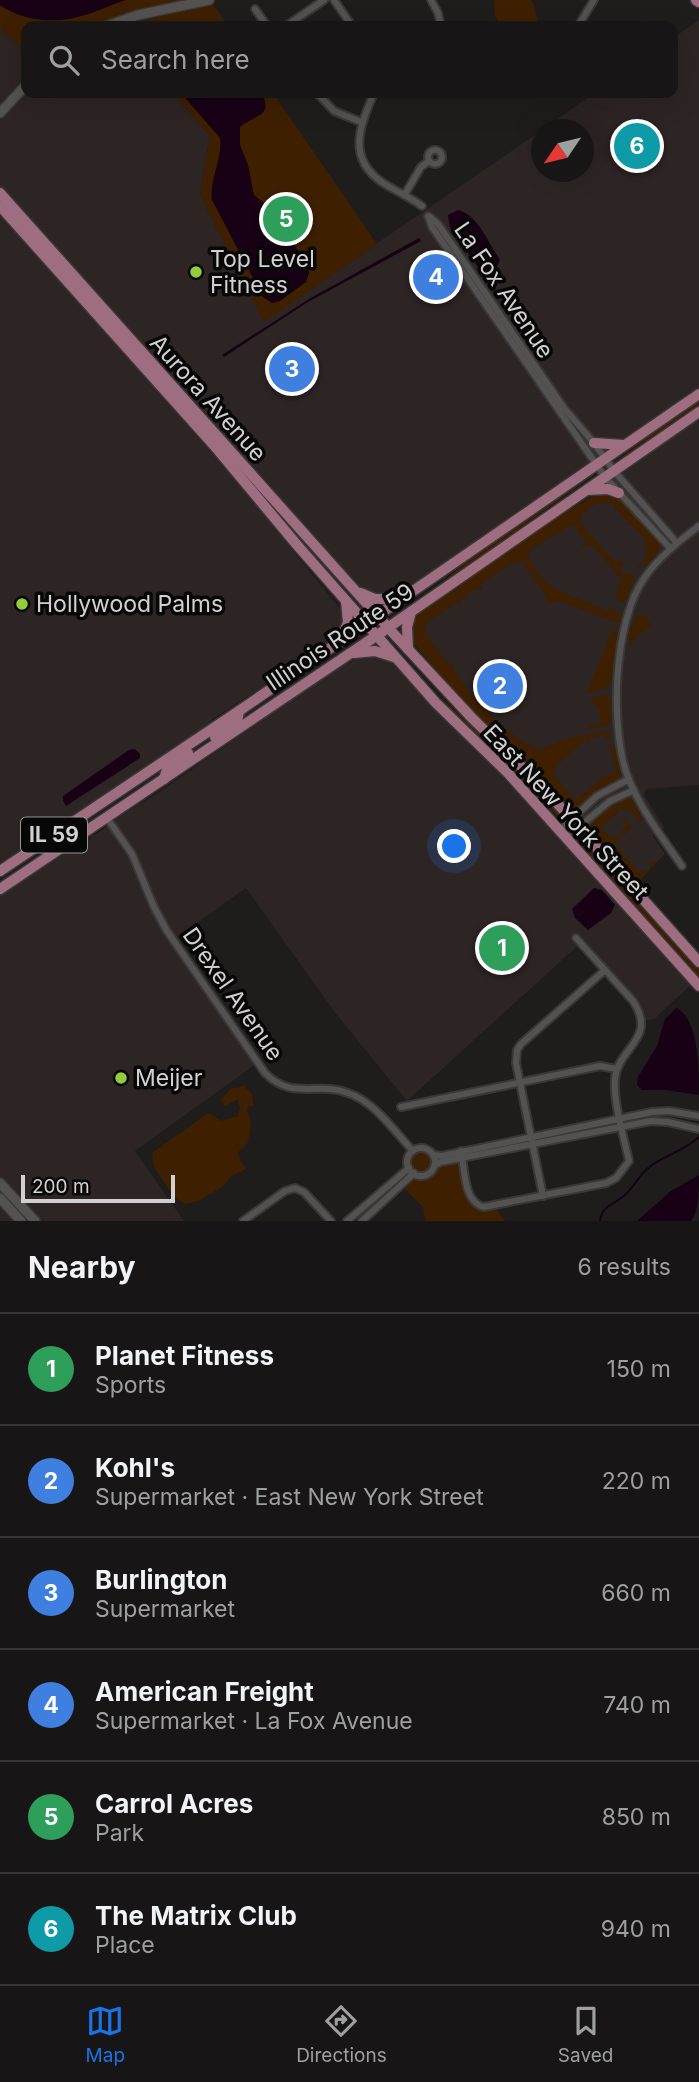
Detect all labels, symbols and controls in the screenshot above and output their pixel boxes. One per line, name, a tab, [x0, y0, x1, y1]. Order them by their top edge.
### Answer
search box	[21, 21, 678, 98]
icon: search	[45, 41, 83, 79]
text: Search here	[101, 44, 250, 75]
north arrow	[531, 119, 594, 182]
pin: 6	[614, 120, 660, 172]
pin: 5	[263, 193, 309, 245]
street label: La Fox Avenue	[448, 217, 560, 363]
place label: Top Level Fitness	[210, 245, 315, 299]
pin: 4	[413, 251, 459, 303]
marker: Top Level Fitness	[188, 264, 204, 280]
street label: Aurora Avenue	[144, 329, 272, 467]
pin: 3	[269, 343, 315, 395]
street label: Illinois Route 59	[261, 577, 419, 697]
place label: Hollywood Palms	[36, 590, 223, 618]
marker: Hollywood Palms	[14, 596, 30, 612]
pin: 2	[477, 660, 523, 712]
street label: East New York Street	[478, 719, 655, 906]
road number: IL 59	[21, 818, 87, 852]
your location	[437, 829, 471, 863]
street label: Drexel Avenue	[177, 922, 289, 1066]
pin: 1	[479, 922, 525, 974]
place label: Meijer	[135, 1064, 203, 1092]
marker: Meijer	[113, 1070, 129, 1086]
scale bar	[21, 1172, 175, 1204]
text: 200 m	[32, 1175, 90, 1198]
text: Nearby	[28, 1249, 136, 1285]
text: 6 results	[577, 1253, 671, 1281]
text: Planet Fitness	[95, 1340, 274, 1371]
text: 1	[46, 1355, 56, 1383]
text: 150 m	[607, 1355, 671, 1383]
text: Sports	[95, 1371, 166, 1399]
text: Kohl's	[95, 1452, 175, 1483]
text: 2	[44, 1467, 58, 1495]
text: 220 m	[602, 1467, 671, 1495]
text: Supermarket · East New York Street	[95, 1483, 484, 1511]
text: Burlington	[95, 1564, 228, 1595]
text: 3	[44, 1579, 58, 1607]
text: 660 m	[601, 1579, 671, 1607]
text: Supermarket	[95, 1595, 235, 1623]
text: American Freight	[95, 1676, 314, 1707]
text: 4	[43, 1691, 59, 1719]
text: 740 m	[603, 1691, 671, 1719]
text: Supermarket · La Fox Avenue	[95, 1707, 413, 1735]
text: Carrol Acres	[95, 1788, 253, 1819]
text: 5	[44, 1803, 58, 1831]
text: 850 m	[602, 1803, 671, 1831]
text: Park	[95, 1819, 144, 1847]
text: The Matrix Club	[95, 1900, 297, 1931]
text: 6	[44, 1915, 58, 1943]
text: 940 m	[601, 1915, 671, 1943]
text: Place	[95, 1931, 155, 1959]
tab: Map	[86, 2002, 125, 2067]
tab: Directions	[296, 2002, 387, 2067]
tab: Saved	[558, 2002, 613, 2067]

